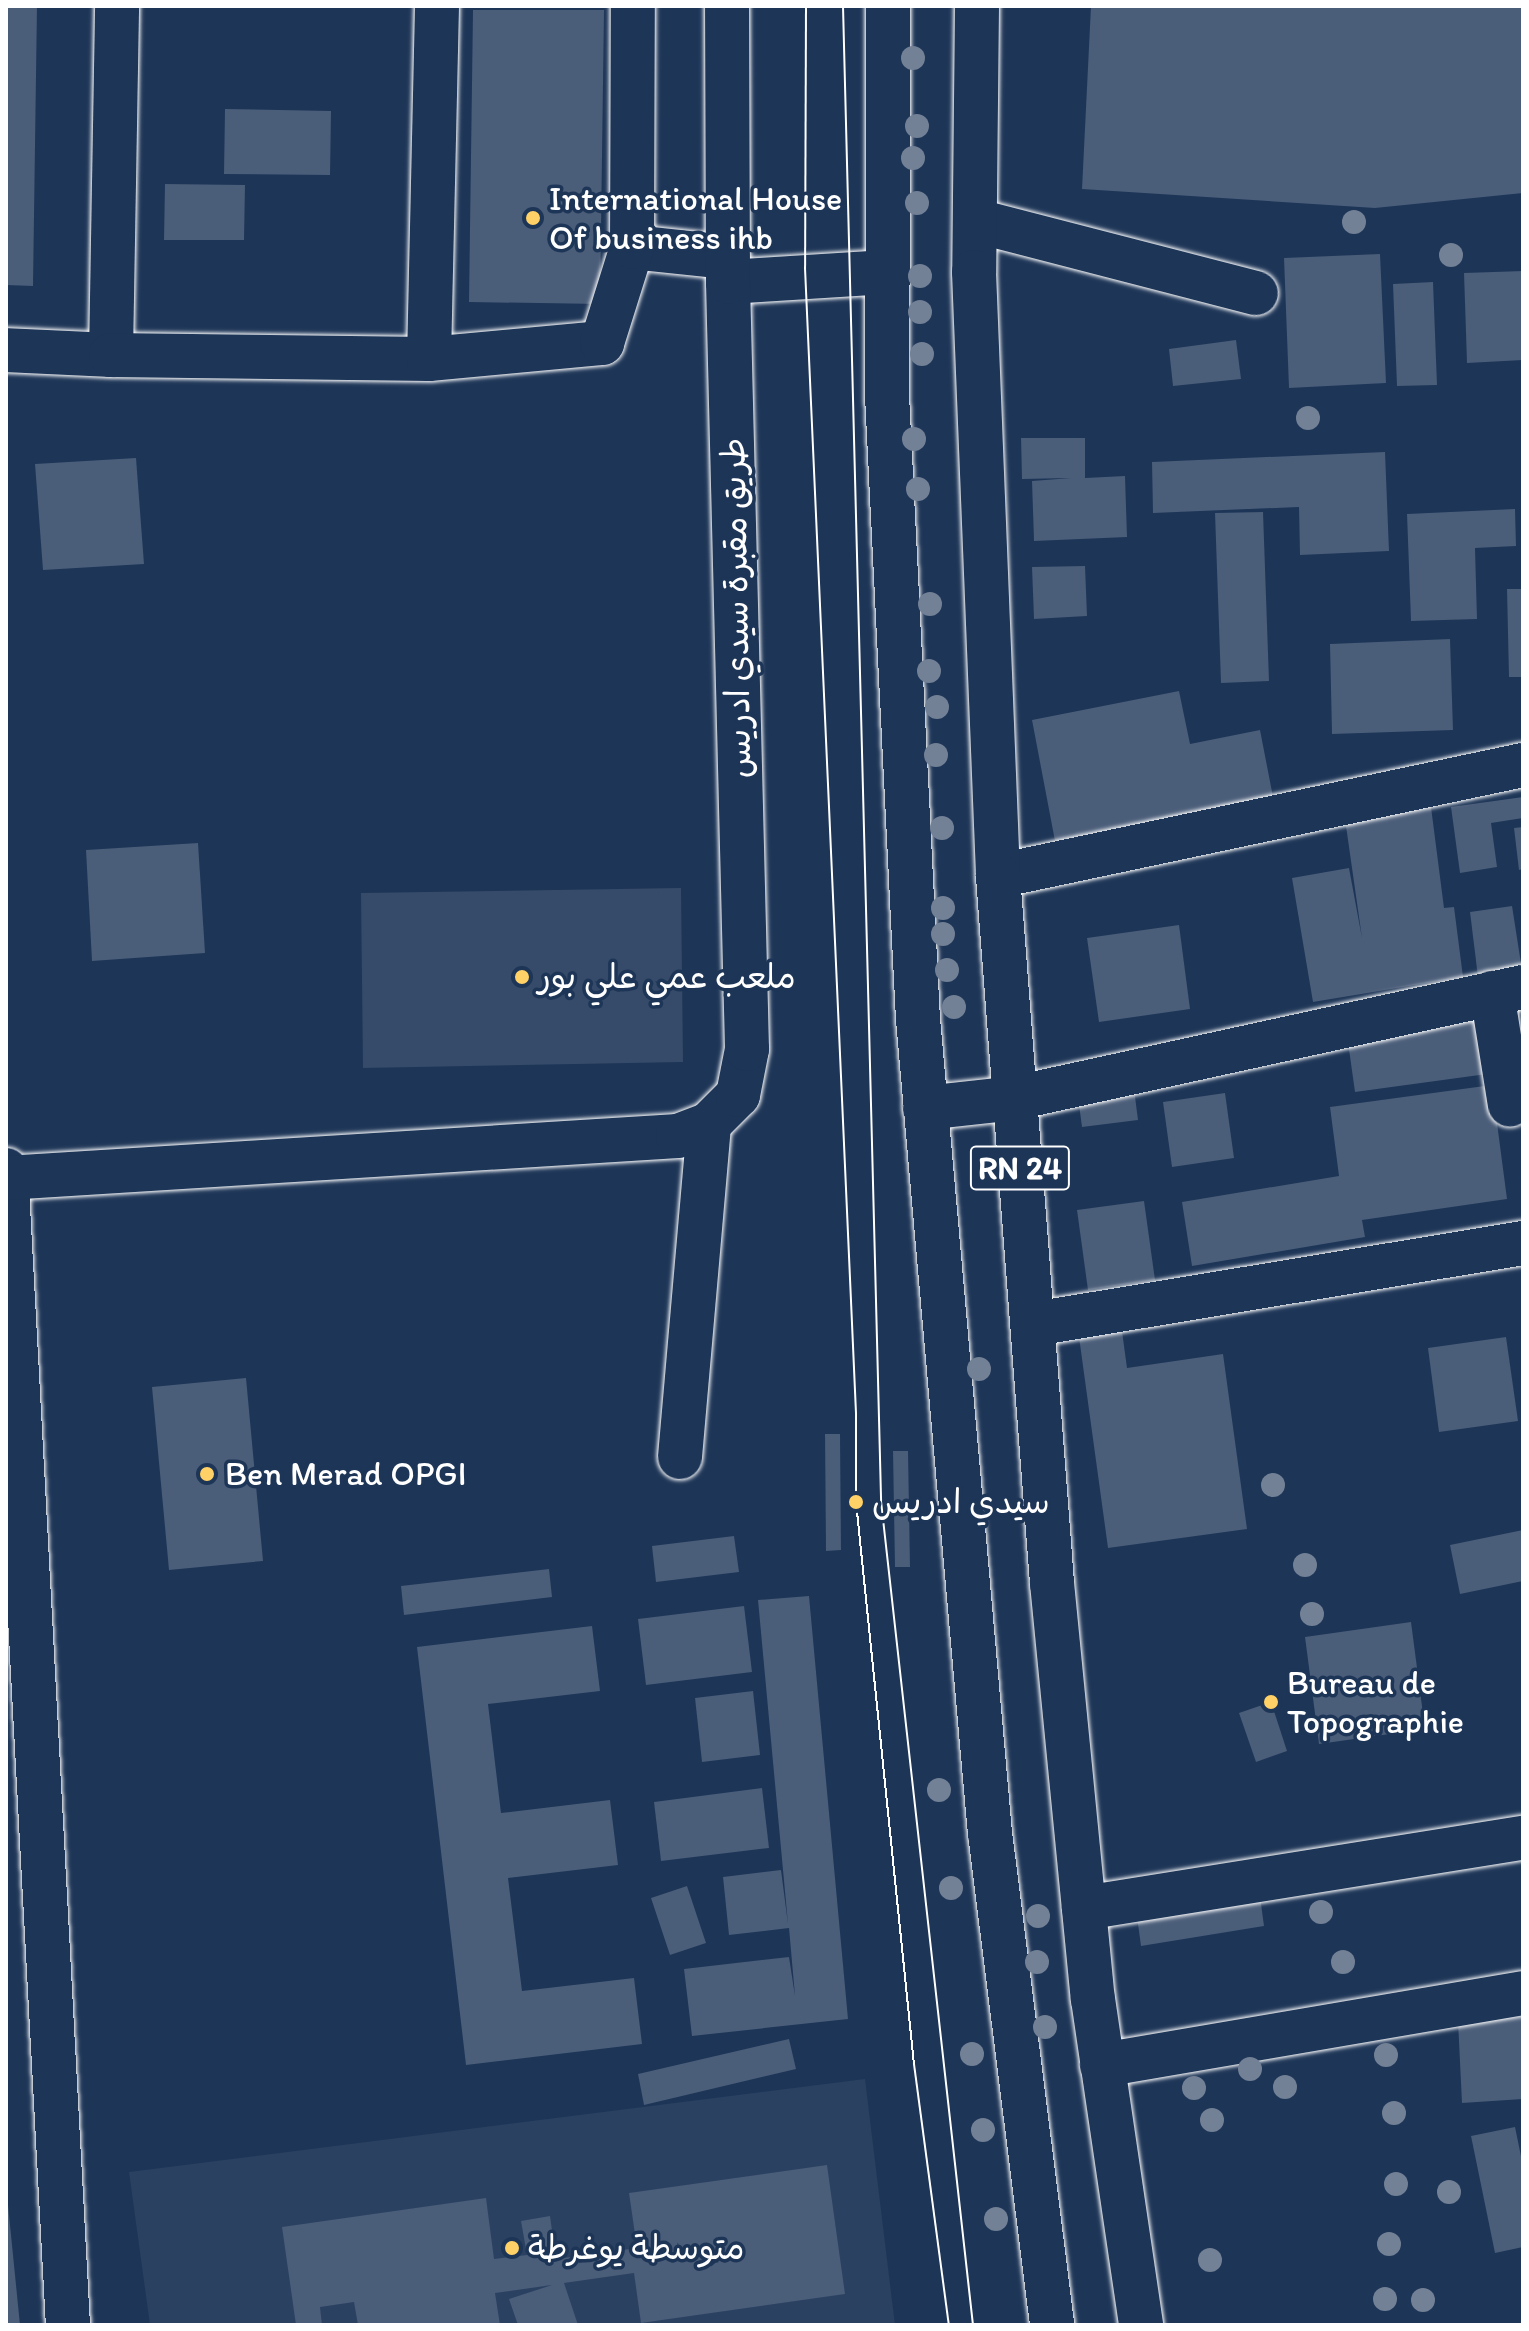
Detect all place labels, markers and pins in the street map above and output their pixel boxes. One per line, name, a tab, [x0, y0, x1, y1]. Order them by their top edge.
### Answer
place label: International House Of business ihb	[549, 178, 842, 258]
marker: International House Of business ihb	[524, 209, 542, 227]
place label: ملعب عمي علي بور	[538, 957, 796, 997]
marker: ملعب عمي علي بور	[513, 968, 531, 986]
place label: Ben Merad OPGI	[225, 1454, 465, 1494]
marker: Ben Merad OPGI	[196, 1463, 218, 1485]
place label: سيدي ادريس	[872, 1482, 1050, 1522]
marker: سيدي ادريس	[847, 1493, 865, 1511]
place label: Bureau de Topographie	[1287, 1662, 1464, 1742]
marker: Bureau de Topographie	[1262, 1693, 1280, 1711]
place label: متوسطة يوغرطة	[528, 2228, 745, 2268]
marker: متوسطة يوغرطة	[503, 2239, 521, 2257]

